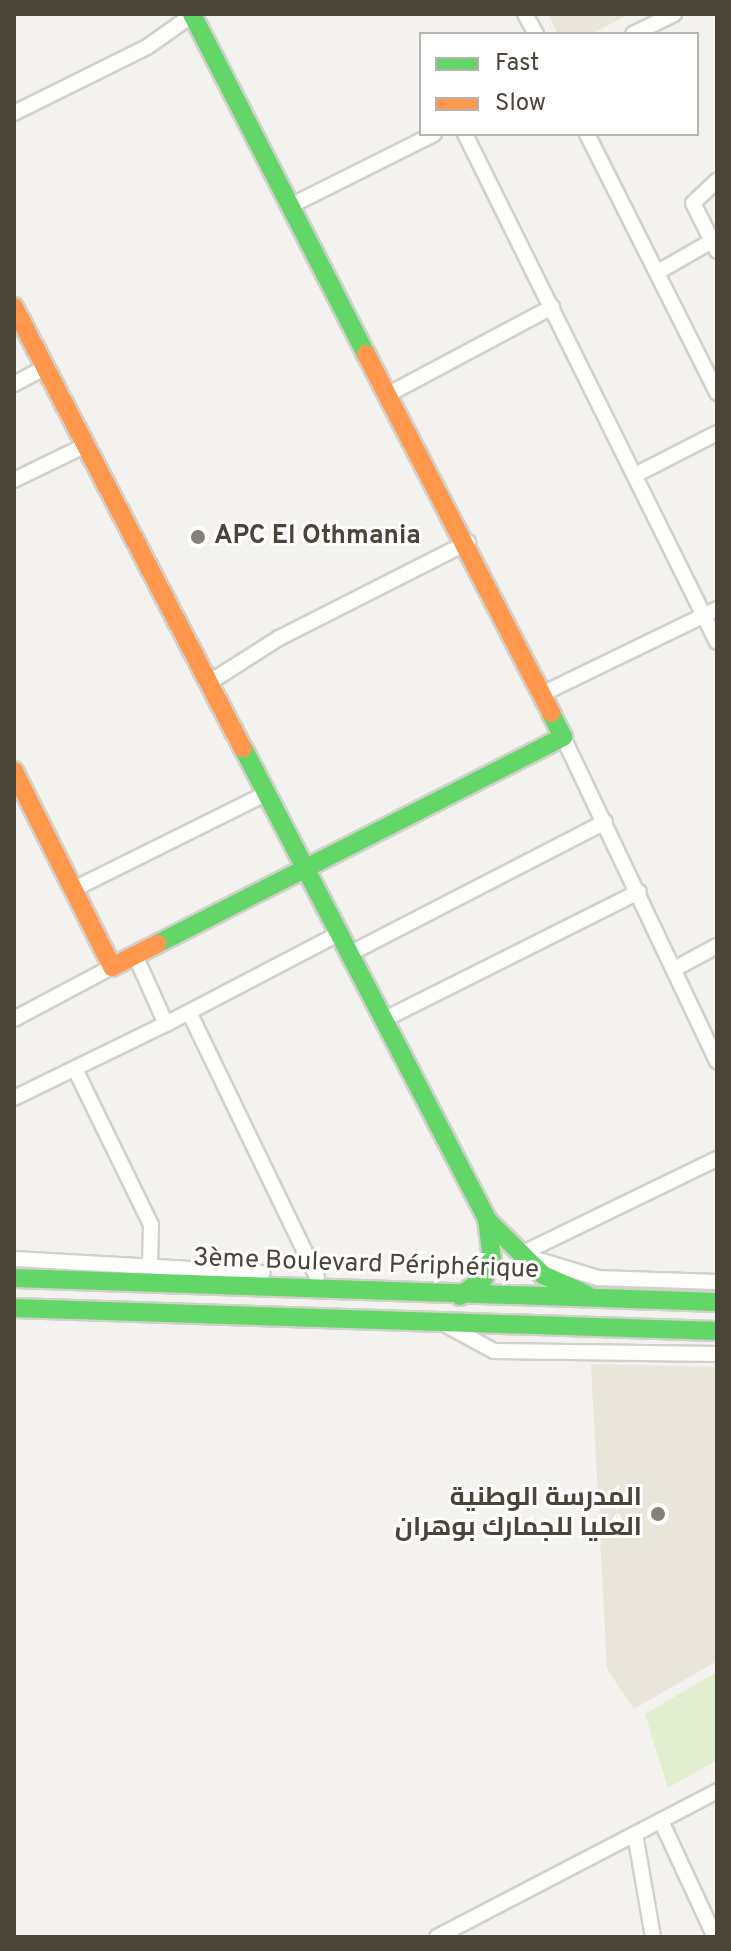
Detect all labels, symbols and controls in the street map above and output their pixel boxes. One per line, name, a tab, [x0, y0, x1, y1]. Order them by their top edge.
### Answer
legend	[419, 32, 699, 136]
text: Fast	[495, 49, 539, 79]
text: Slow	[495, 89, 546, 119]
place label: APC El Othmania	[214, 521, 421, 553]
marker: APC El Othmania	[189, 528, 207, 546]
street label: 3ème Boulevard Périphérique	[192, 1243, 540, 1287]
place label: المدرسة الوطنية العليا للجمارك بوهران	[395, 1483, 642, 1544]
marker: المدرسة الوطنية العليا للجمارك بوهران	[649, 1505, 667, 1523]

